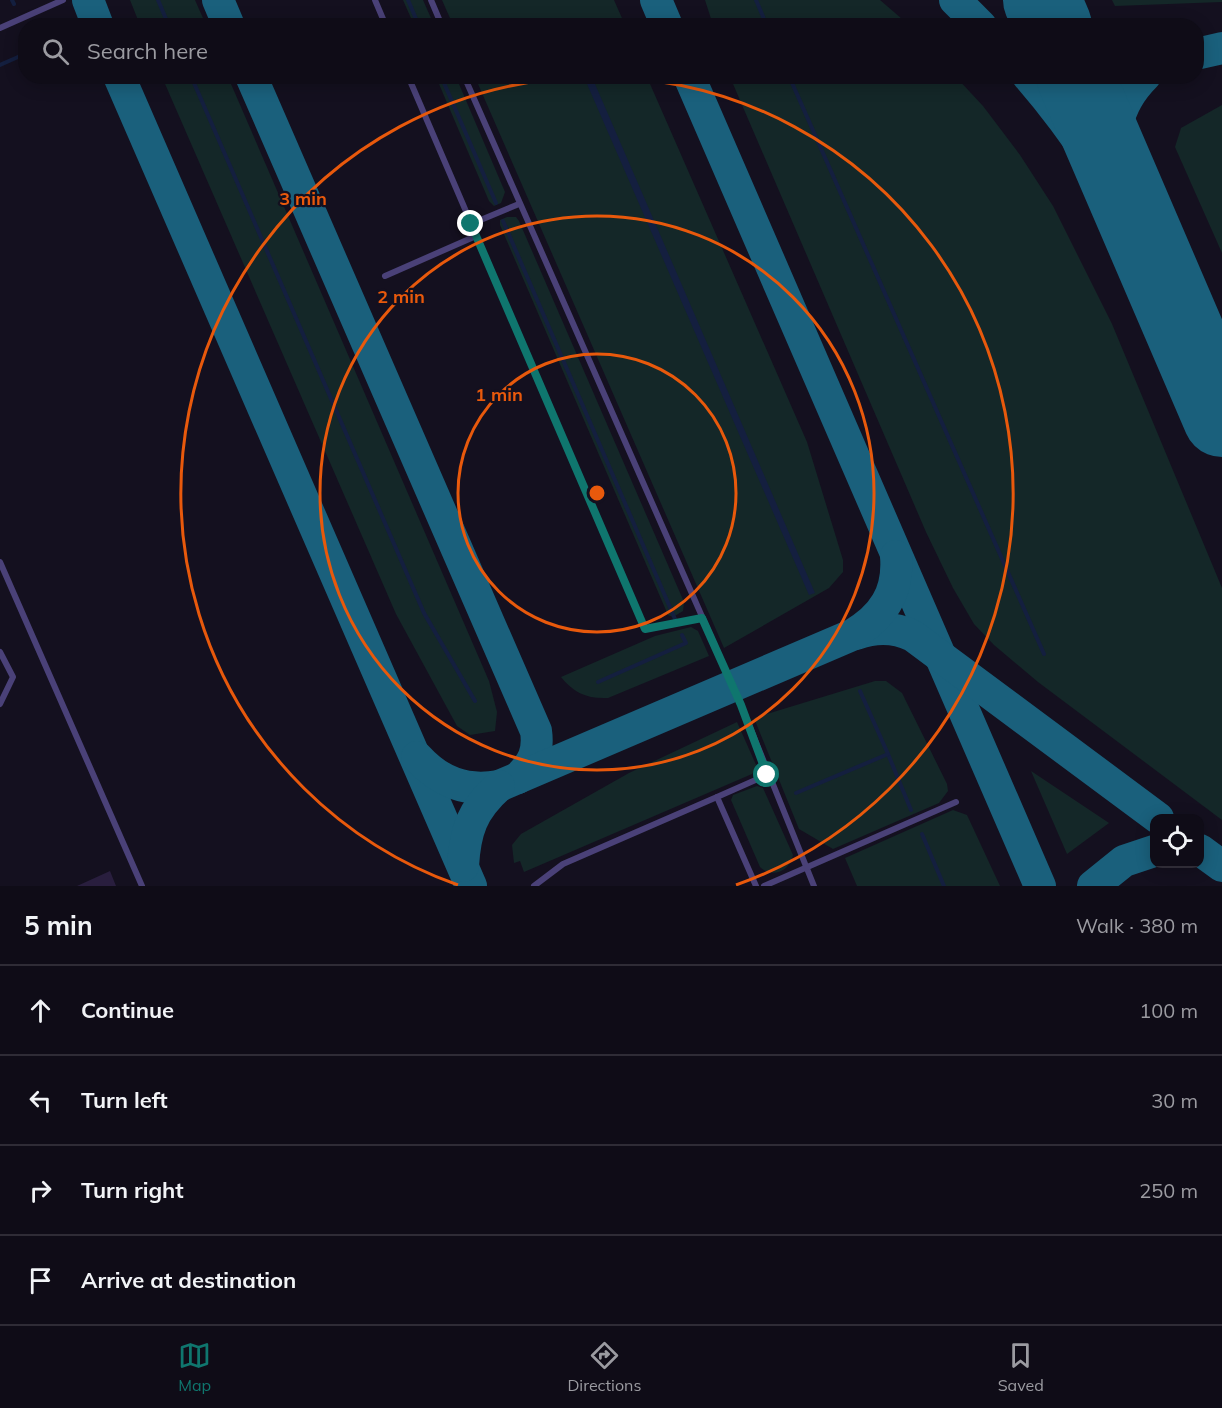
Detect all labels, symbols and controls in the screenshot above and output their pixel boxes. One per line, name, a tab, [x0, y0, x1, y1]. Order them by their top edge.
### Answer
search box	[18, 18, 1204, 84]
icon: search	[39, 35, 72, 68]
text: Search here	[87, 37, 208, 65]
text: 3 min	[279, 187, 327, 210]
route end	[457, 210, 483, 236]
text: 2 min	[377, 285, 425, 308]
text: 1 min	[475, 383, 523, 406]
centre of rings	[587, 483, 607, 503]
route start	[753, 761, 779, 787]
map controls	[1150, 814, 1204, 868]
button: locate	[1150, 814, 1204, 868]
text: 5 min	[24, 909, 93, 942]
text: Walk · 380 m	[1076, 913, 1198, 938]
icon: ahead	[24, 994, 57, 1027]
text: Continue	[81, 996, 174, 1024]
text: 100 m	[1139, 998, 1198, 1023]
icon: left	[24, 1084, 57, 1117]
text: Turn left	[81, 1086, 168, 1114]
text: 30 m	[1151, 1088, 1198, 1113]
icon: right	[24, 1174, 57, 1207]
text: Turn right	[81, 1176, 184, 1204]
text: 250 m	[1139, 1178, 1198, 1203]
icon: arrive	[24, 1264, 57, 1297]
text: Arrive at destination	[81, 1266, 296, 1294]
tab: Map	[178, 1339, 211, 1395]
tab: Directions	[567, 1339, 641, 1395]
tab: Saved	[998, 1339, 1044, 1395]

